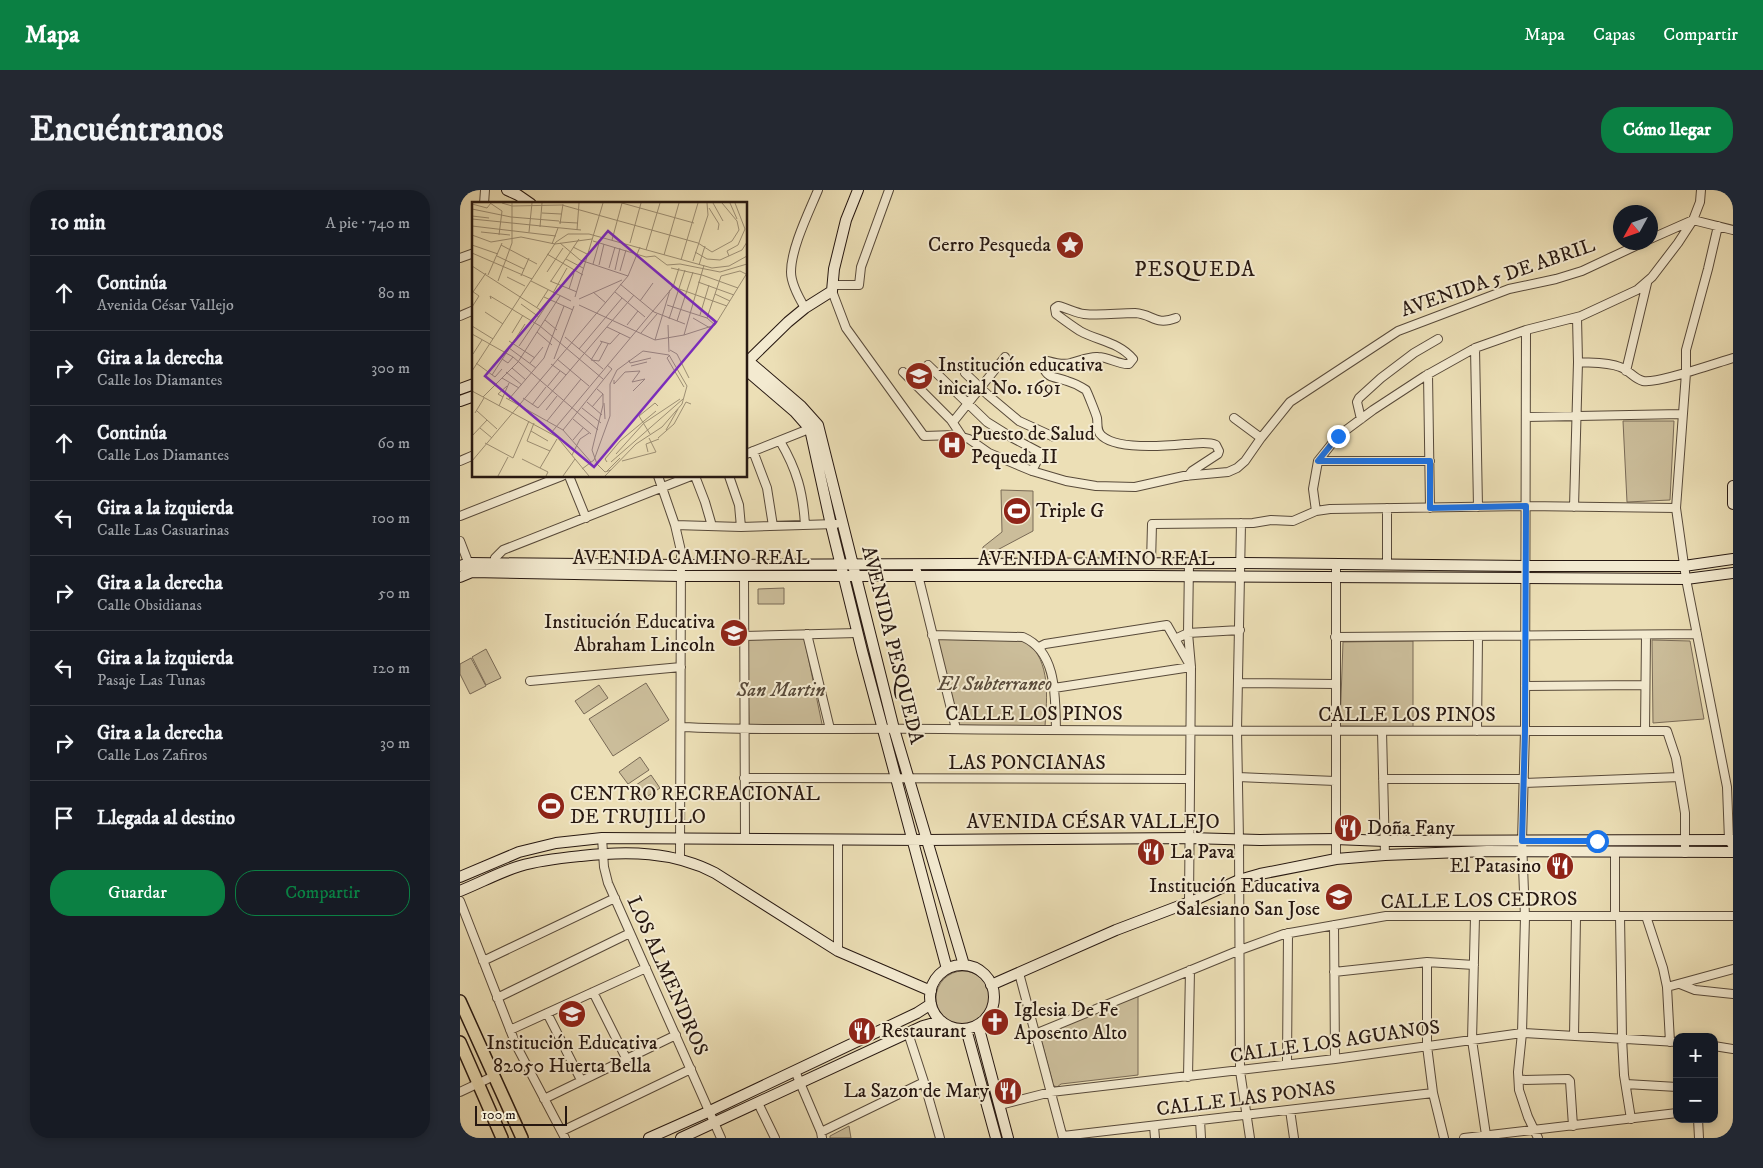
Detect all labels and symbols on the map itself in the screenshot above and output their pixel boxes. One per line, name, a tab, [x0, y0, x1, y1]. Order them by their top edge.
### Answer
inset map	[472, 202, 748, 478]
north arrow	[1613, 205, 1658, 250]
place icon: Cerro Pesqueda	[1055, 230, 1085, 260]
place label: Cerro Pesqueda	[928, 233, 1051, 258]
street label: AVENIDA 5 DE ABRIL	[1398, 233, 1599, 323]
district label: PESQUEDA	[1134, 257, 1256, 283]
place label: Institución educativa inicial No. 1691	[938, 353, 1104, 401]
school or university icon: Institución educativa inicial No. 1691	[904, 361, 934, 391]
place label: Puesto de Salud Pequeda II	[971, 422, 1095, 470]
route end	[1327, 425, 1350, 448]
hospital icon: Puesto de Salud Pequeda II	[937, 430, 967, 460]
sports icon: Triple G	[1002, 496, 1032, 526]
place label: Triple G	[1036, 499, 1104, 524]
street label: AVENIDA PESQUEDA	[855, 543, 929, 747]
street label: AVENIDA CAMINO REAL	[572, 546, 810, 571]
street label: AVENIDA CAMINO REAL	[977, 547, 1215, 572]
place label: Institución Educativa Abraham Lincoln	[544, 610, 716, 658]
school or university icon: Institución Educativa Abraham Lincoln	[719, 618, 749, 648]
park label: El Subterraneo	[937, 672, 1052, 697]
park label: San Martin	[736, 678, 825, 703]
street label: CALLE LOS PINOS	[945, 702, 1123, 727]
street label: CALLE LOS PINOS	[1318, 703, 1496, 728]
street label: LAS PONCIANAS	[948, 751, 1106, 776]
place label: CENTRO RECREACIONAL DE TRUJILLO	[570, 782, 820, 830]
sports icon: CENTRO RECREACIONAL DE TRUJILLO	[536, 791, 566, 821]
street label: AVENIDA CÉSAR VALLEJO	[966, 810, 1220, 835]
restaurant icon: Doña Fany	[1333, 813, 1363, 843]
place label: Doña Fany	[1367, 816, 1455, 841]
route start	[1586, 830, 1609, 853]
restaurant icon: La Pava	[1136, 837, 1166, 867]
place label: La Pava	[1170, 840, 1235, 865]
restaurant icon: El Patasino	[1545, 851, 1575, 881]
place label: El Patasino	[1450, 854, 1541, 879]
place label: Institución Educativa Salesiano San Jose	[1149, 874, 1320, 922]
school or university icon: Institución Educativa Salesiano San Jose	[1324, 882, 1354, 912]
street label: CALLE LOS CEDROS	[1380, 887, 1578, 915]
street label: LOS ALMENDROS	[621, 892, 713, 1060]
place label: Iglesia De Fe Aposento Alto	[1014, 998, 1127, 1046]
school or university icon: Institución Educativa 82050 Huerta Bella	[557, 999, 587, 1029]
church icon: Iglesia De Fe Aposento Alto	[980, 1007, 1010, 1037]
street label: CALLE LOS AGUANOS	[1228, 1015, 1442, 1069]
restaurant icon: Restaurant	[847, 1016, 877, 1046]
place label: Restaurant	[881, 1019, 966, 1044]
place label: Institución Educativa 82050 Huerta Bella	[487, 1031, 658, 1079]
restaurant icon: La Sazon de Mary	[993, 1076, 1023, 1106]
street label: CALLE LAS PONAS	[1155, 1076, 1337, 1122]
place label: La Sazon de Mary	[843, 1079, 990, 1104]
scale bar	[475, 1103, 568, 1126]

